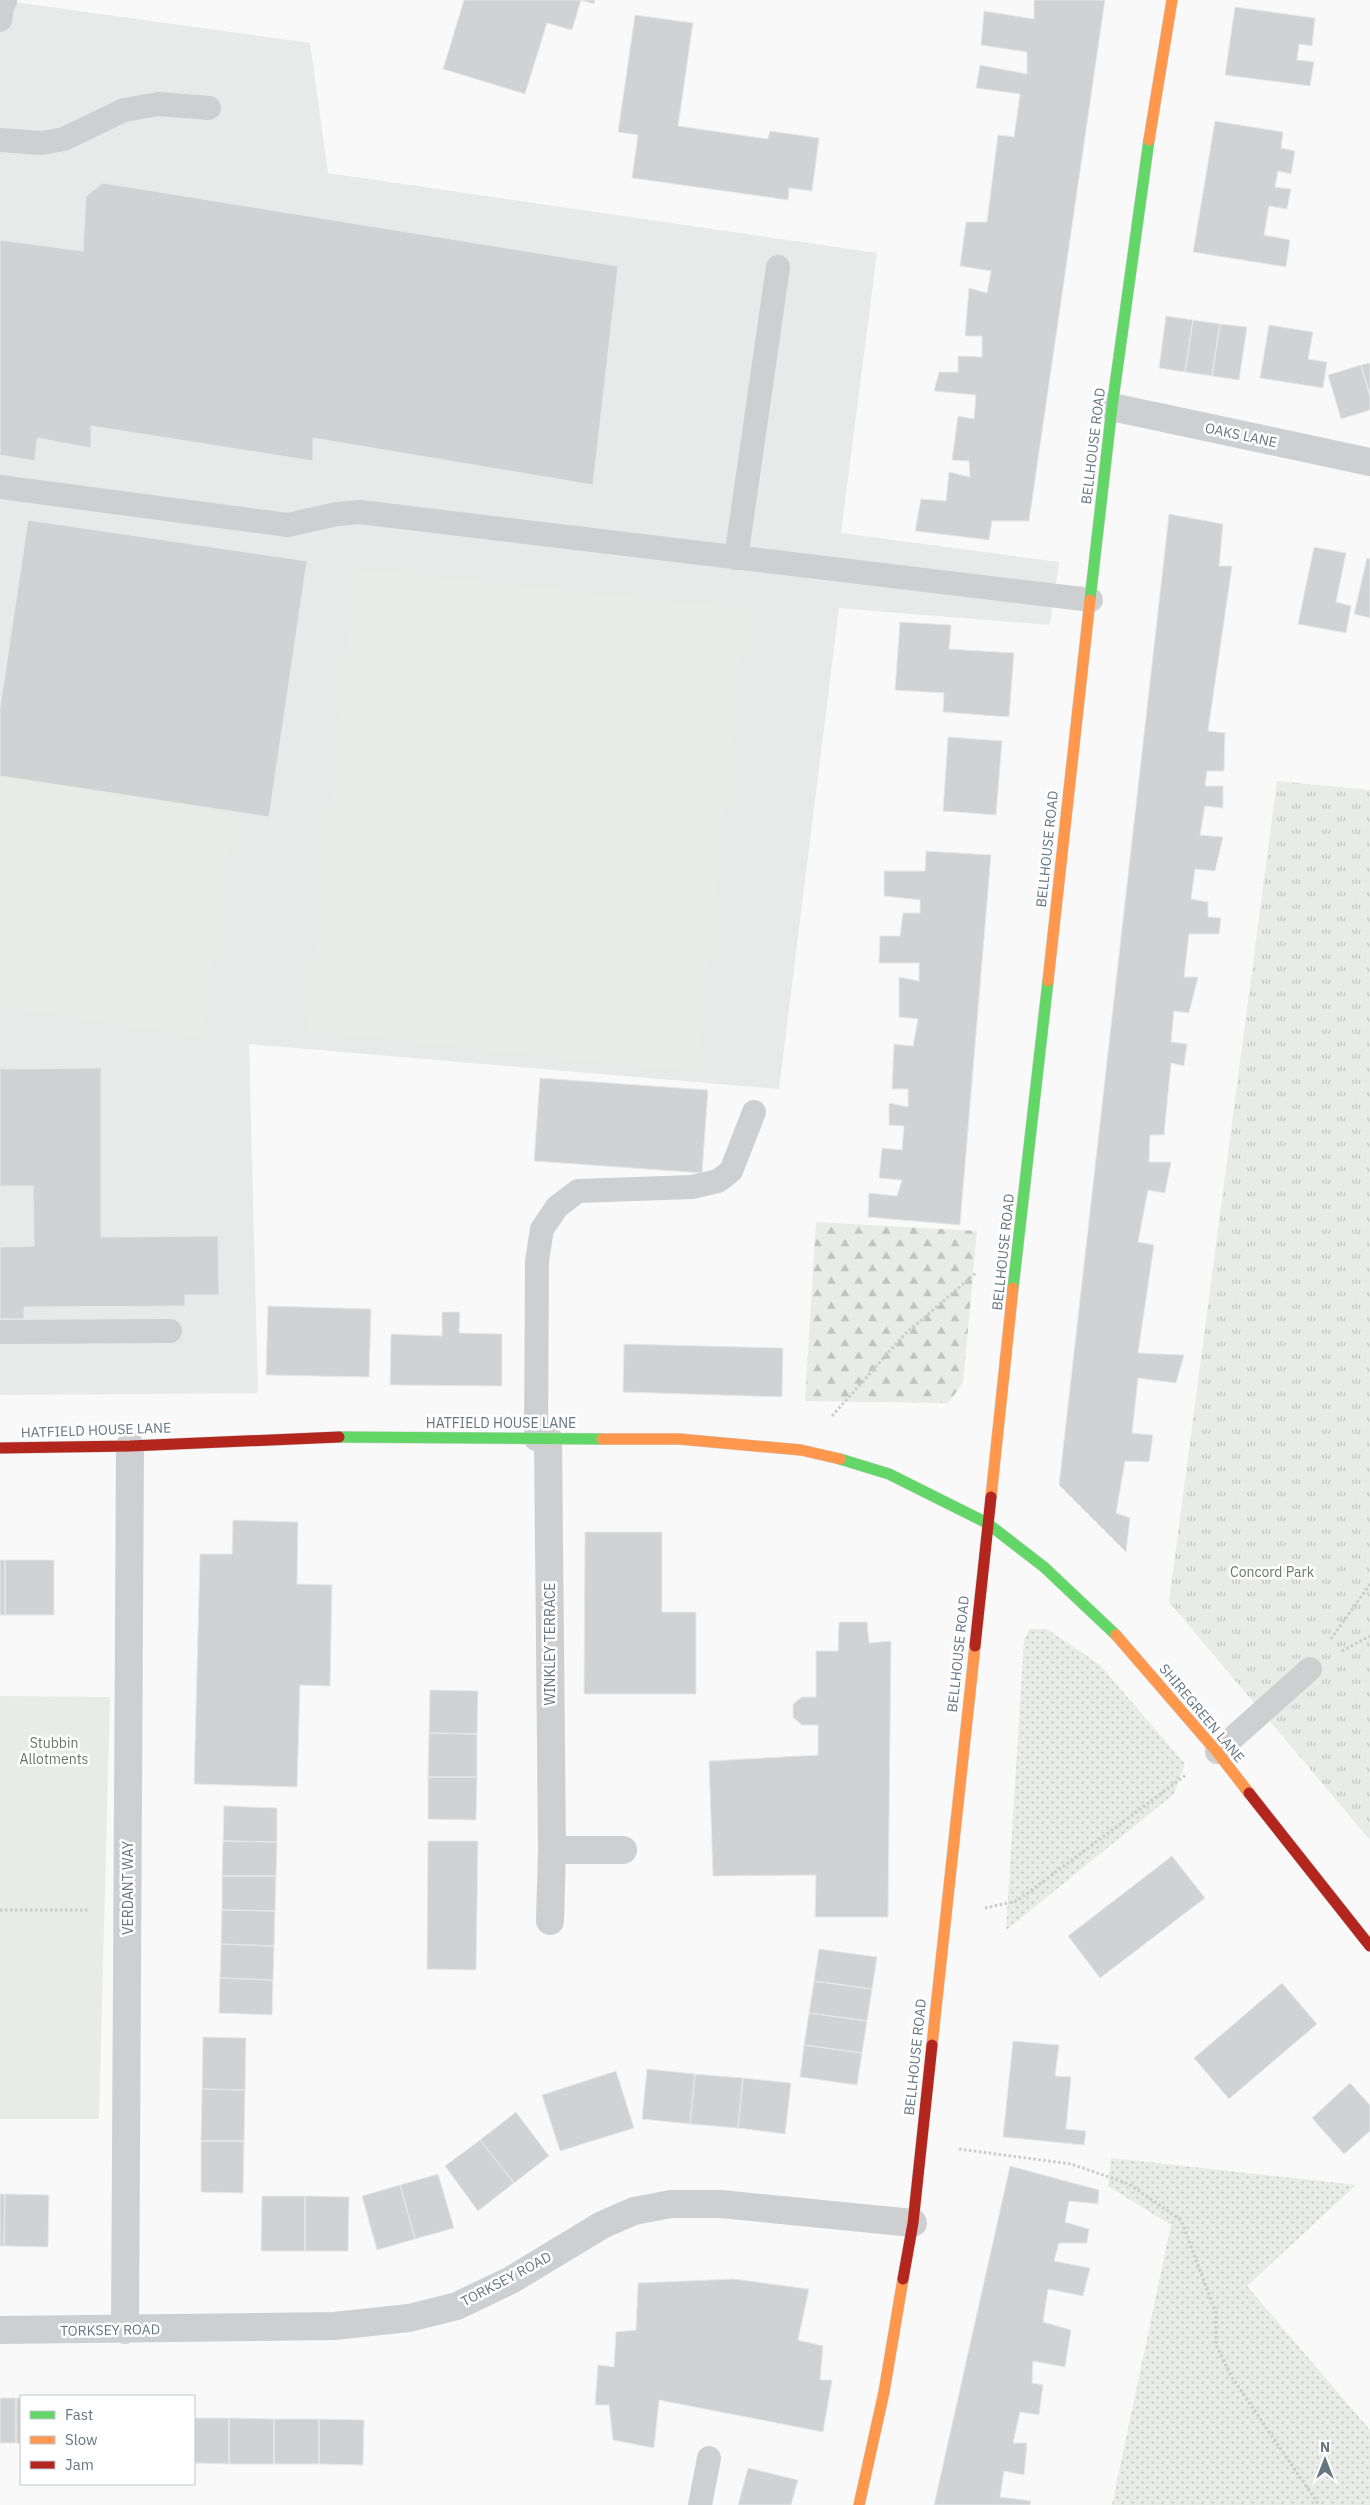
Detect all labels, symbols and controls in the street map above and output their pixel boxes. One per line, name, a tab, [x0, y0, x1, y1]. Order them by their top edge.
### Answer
street label: BELLHOUSE ROAD	[1077, 387, 1109, 505]
street label: OAKS LANE	[1203, 419, 1279, 451]
street label: BELLHOUSE ROAD	[1032, 790, 1062, 908]
street label: BELLHOUSE ROAD	[988, 1193, 1018, 1311]
street label: HATFIELD HOUSE LANE	[426, 1414, 576, 1432]
street label: HATFIELD HOUSE LANE	[20, 1418, 172, 1442]
park label: Concord Park	[1230, 1563, 1315, 1581]
street label: WINKLEY TERRACE	[541, 1582, 559, 1706]
street label: BELLHOUSE ROAD	[943, 1595, 973, 1713]
street label: SHIREGREEN LANE	[1155, 1660, 1249, 1766]
park label: Stubbin Allotments	[20, 1734, 89, 1768]
street label: VERDANT WAY	[119, 1840, 137, 1935]
street label: BELLHOUSE ROAD	[900, 1998, 930, 2116]
street label: TORKSEY ROAD	[458, 2248, 554, 2310]
street label: TORKSEY ROAD	[60, 2320, 160, 2340]
legend	[20, 2395, 195, 2485]
text: Fast	[65, 2405, 93, 2424]
text: Slow	[65, 2430, 98, 2449]
north arrow	[1300, 2435, 1350, 2485]
text: N	[1320, 2438, 1330, 2456]
text: Jam	[65, 2455, 94, 2474]

